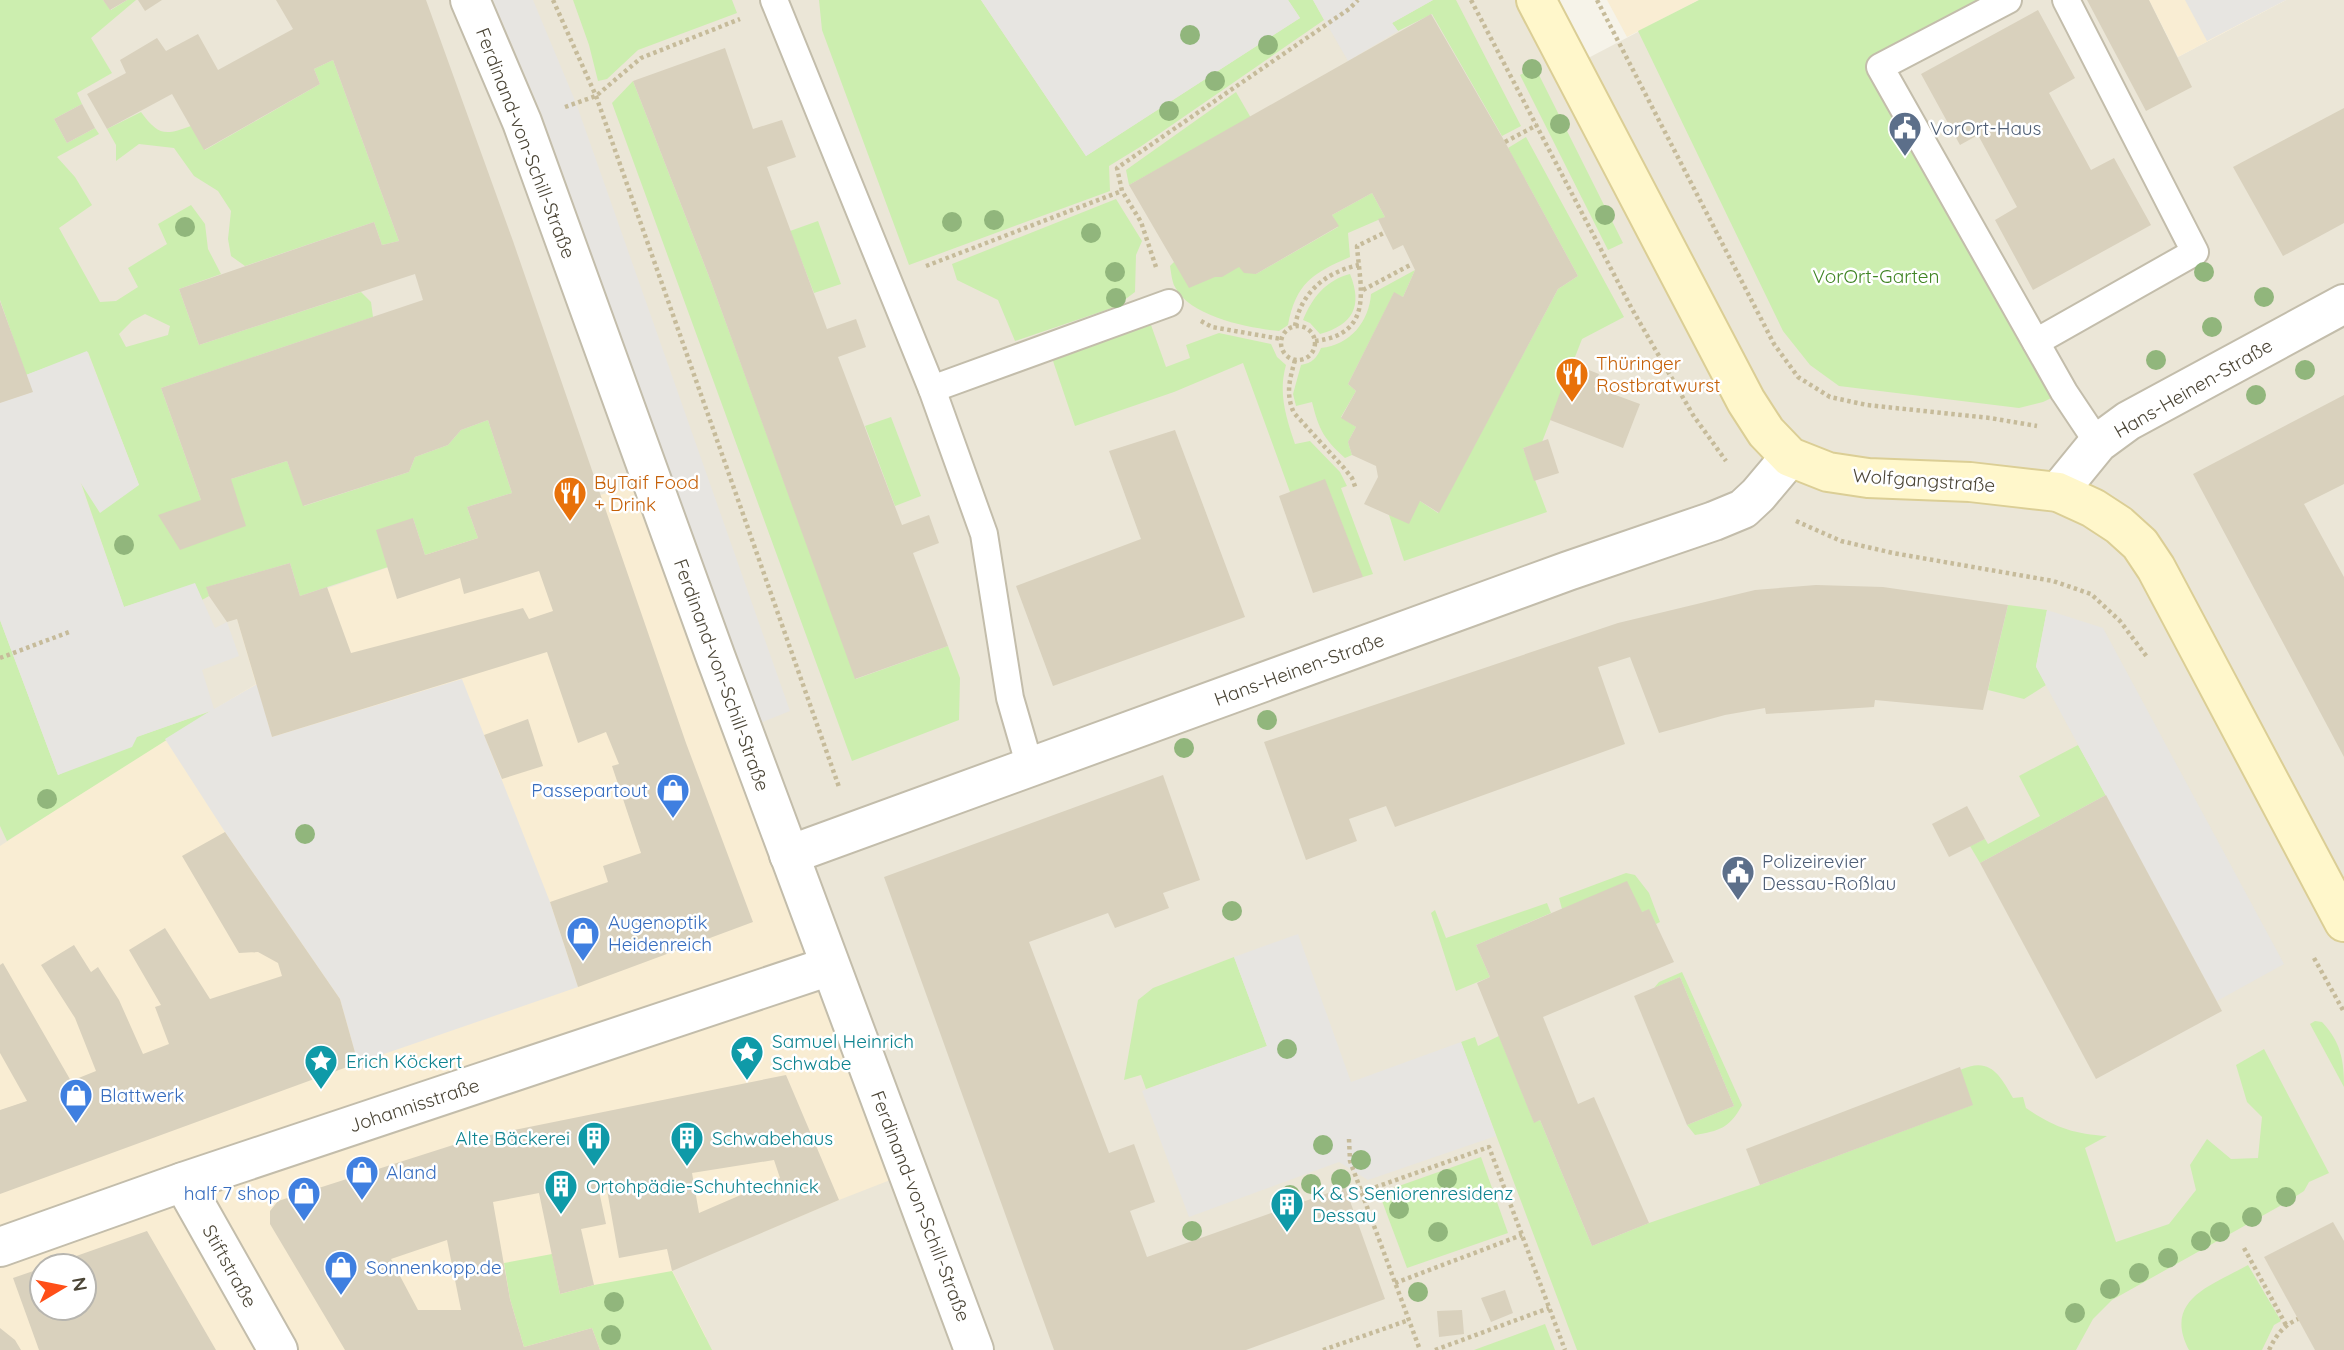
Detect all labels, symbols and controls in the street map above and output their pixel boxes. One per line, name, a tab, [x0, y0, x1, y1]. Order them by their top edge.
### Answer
street label: Ferdinand-von-Schill-Straße	[471, 24, 581, 262]
public building icon: VorOrt-Haus	[1886, 109, 1924, 158]
place label: VorOrt-Haus	[1930, 116, 2042, 140]
park label: VorOrt-Garten	[1812, 264, 1940, 288]
street label: Hans-Heinen-Straße	[2109, 333, 2277, 443]
place label: Thüringer Rostbratwurst	[1596, 351, 1721, 397]
restaurant icon: Thüringer Rostbratwurst	[1553, 355, 1591, 404]
street label: Wolfgangstraße	[1852, 463, 1996, 497]
place label: ByTaif Food + Drink	[594, 470, 699, 516]
restaurant icon: ByTaif Food + Drink	[551, 474, 589, 523]
street label: Ferdinand-von-Schill-Straße	[669, 556, 775, 794]
street label: Hans-Heinen-Straße	[1211, 627, 1387, 711]
shop icon: Passepartout	[654, 771, 692, 820]
place label: Passepartout	[531, 778, 648, 802]
place label: Polizeirevier Dessau-Roßlau	[1762, 849, 1896, 895]
public building icon: Polizeirevier Dessau-Roßlau	[1719, 853, 1757, 902]
place label: Augenoptik Heidenreich	[608, 910, 712, 956]
shop icon: Augenoptik Heidenreich	[564, 914, 602, 963]
place label: Samuel Heinrich Schwabe	[772, 1029, 914, 1075]
place icon: Samuel Heinrich Schwabe	[728, 1033, 766, 1082]
place icon: Erich Köckert	[302, 1042, 340, 1091]
place label: Erich Köckert	[346, 1049, 462, 1073]
street label: Johannisstraße	[346, 1073, 482, 1137]
shop icon: Blattwerk	[57, 1076, 95, 1125]
place label: Blattwerk	[100, 1083, 184, 1107]
street label: Ferdinand-von-Schill-Straße	[866, 1087, 976, 1325]
building icon: Alte Bäckerei	[575, 1119, 613, 1168]
building icon: Schwabehaus	[668, 1119, 706, 1168]
place label: Alte Bäckerei	[455, 1126, 570, 1150]
place label: Schwabehaus	[712, 1126, 833, 1150]
shop icon: Aland	[343, 1153, 381, 1202]
place label: Aland	[386, 1160, 437, 1184]
building icon: Ortohpädie-Schuhtechnick	[542, 1167, 580, 1216]
shop icon: half 7 shop	[285, 1174, 323, 1223]
place label: Ortohpädie-Schuhtechnick	[586, 1174, 819, 1198]
place label: half 7 shop	[184, 1181, 280, 1205]
place label: K & S Seniorenresidenz Dessau	[1312, 1181, 1513, 1227]
building icon: K & S Seniorenresidenz Dessau	[1268, 1185, 1306, 1234]
street label: Stiftstraße	[197, 1220, 263, 1312]
shop icon: Sonnenkopp.de	[322, 1248, 360, 1297]
north arrow	[28, 1252, 98, 1322]
place label: Sonnenkopp.de	[366, 1255, 502, 1279]
text: N	[67, 1275, 93, 1293]

